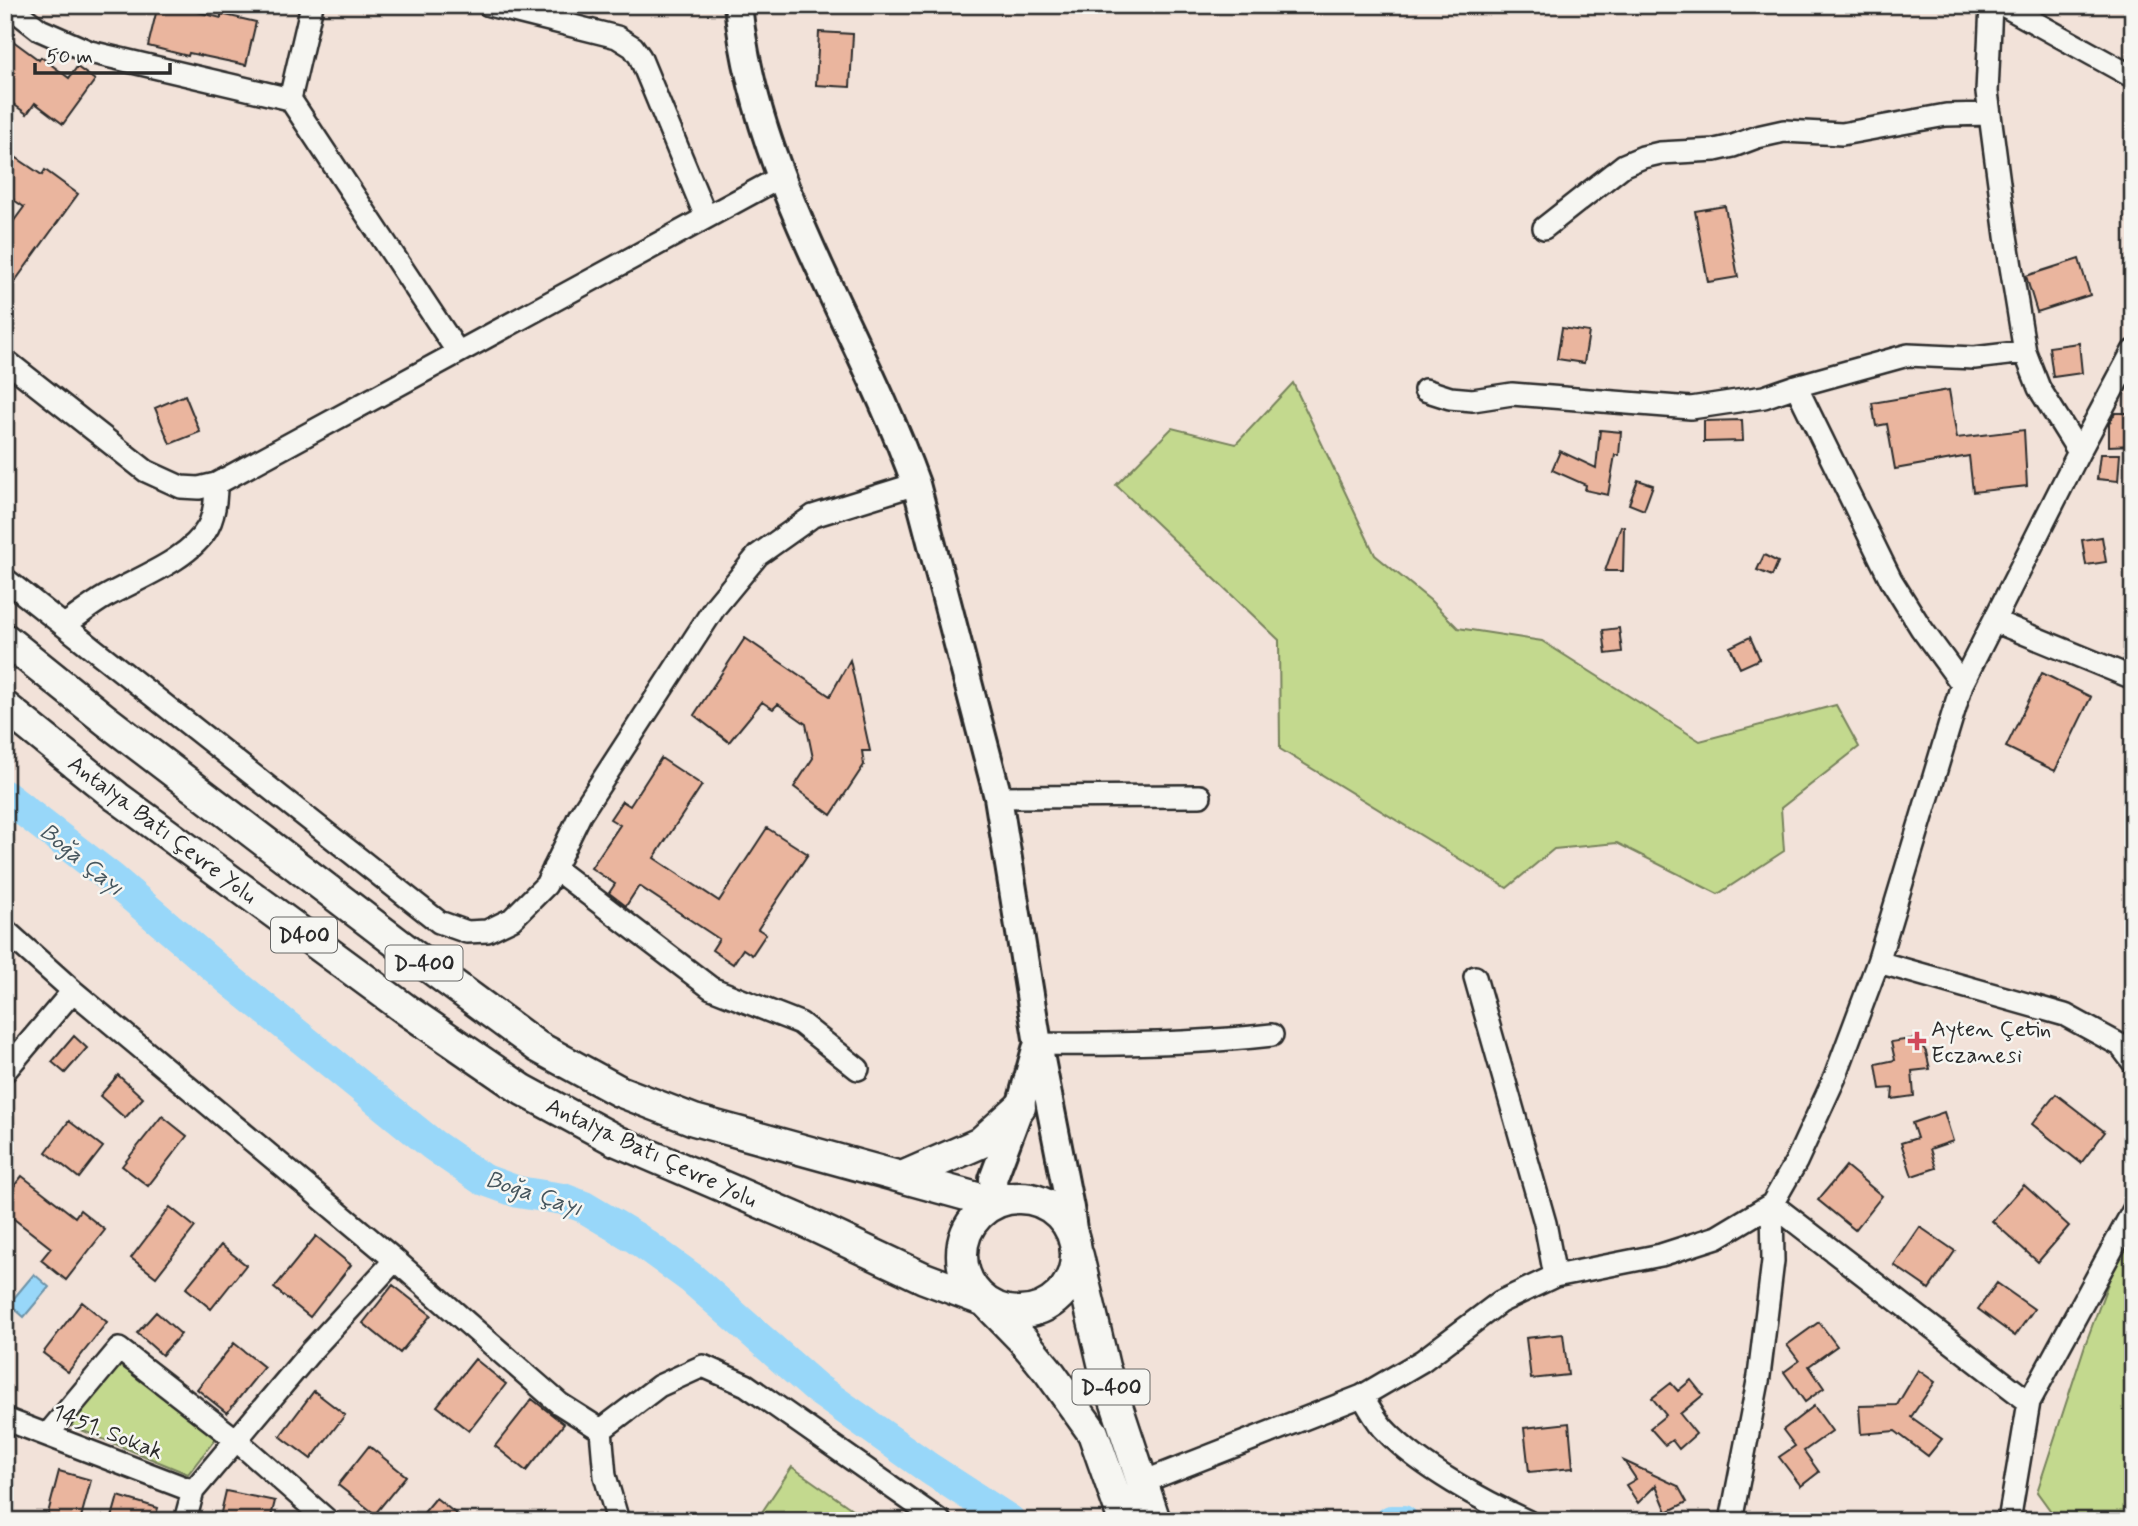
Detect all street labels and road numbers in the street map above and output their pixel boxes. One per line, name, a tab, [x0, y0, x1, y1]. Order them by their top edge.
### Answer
street label: Antalya Batı Çevre Yolu	[61, 750, 262, 912]
road number: D400	[271, 918, 337, 953]
road number: D-400	[386, 946, 462, 981]
street label: Antalya Batı Çevre Yolu	[541, 1092, 762, 1216]
road number: D-400	[1072, 1370, 1150, 1404]
street label: 1451. Sokak	[48, 1398, 167, 1468]

